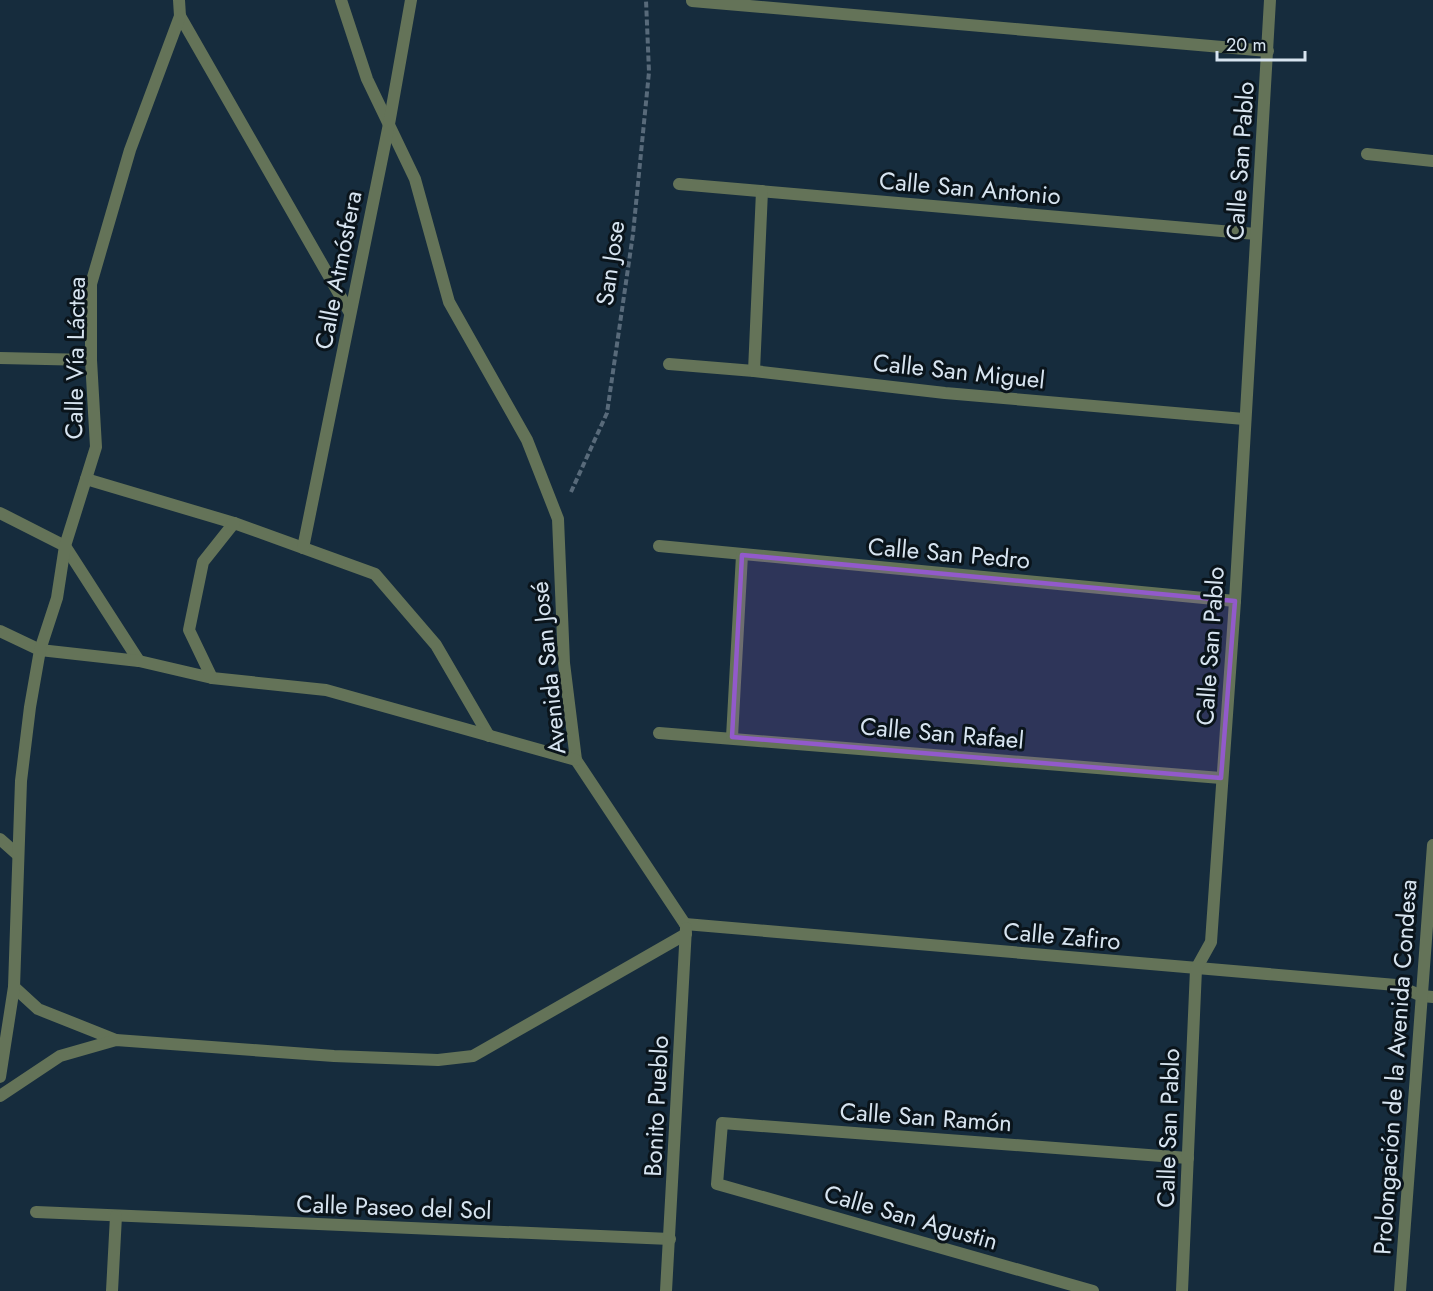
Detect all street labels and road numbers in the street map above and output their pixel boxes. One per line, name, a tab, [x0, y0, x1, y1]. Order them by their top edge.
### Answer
street label: Calle San Pablo	[1217, 80, 1263, 242]
street label: Calle San Antonio	[878, 163, 1062, 213]
street label: Calle Atmósfera	[305, 188, 371, 352]
street label: San Jose	[587, 218, 633, 308]
street label: Calle Vía Láctea	[56, 276, 94, 440]
street label: Calle San Miguel	[871, 345, 1047, 397]
street label: Calle San Pedro	[867, 528, 1031, 578]
street label: Calle San Pablo	[1187, 565, 1233, 727]
street label: Avenida San José	[522, 580, 574, 756]
street label: Calle San Rafael	[859, 708, 1025, 758]
street label: Prolongación de la Avenida Condesa	[1364, 878, 1426, 1256]
street label: Calle Zafiro	[1002, 913, 1122, 959]
street label: Bonito Pueblo	[635, 1035, 677, 1177]
street label: Calle San Pablo	[1148, 1048, 1188, 1208]
street label: Calle San Ramón	[839, 1094, 1013, 1140]
street label: Calle San Agustin	[820, 1175, 1002, 1259]
street label: Calle Paseo del Sol	[296, 1186, 492, 1228]

